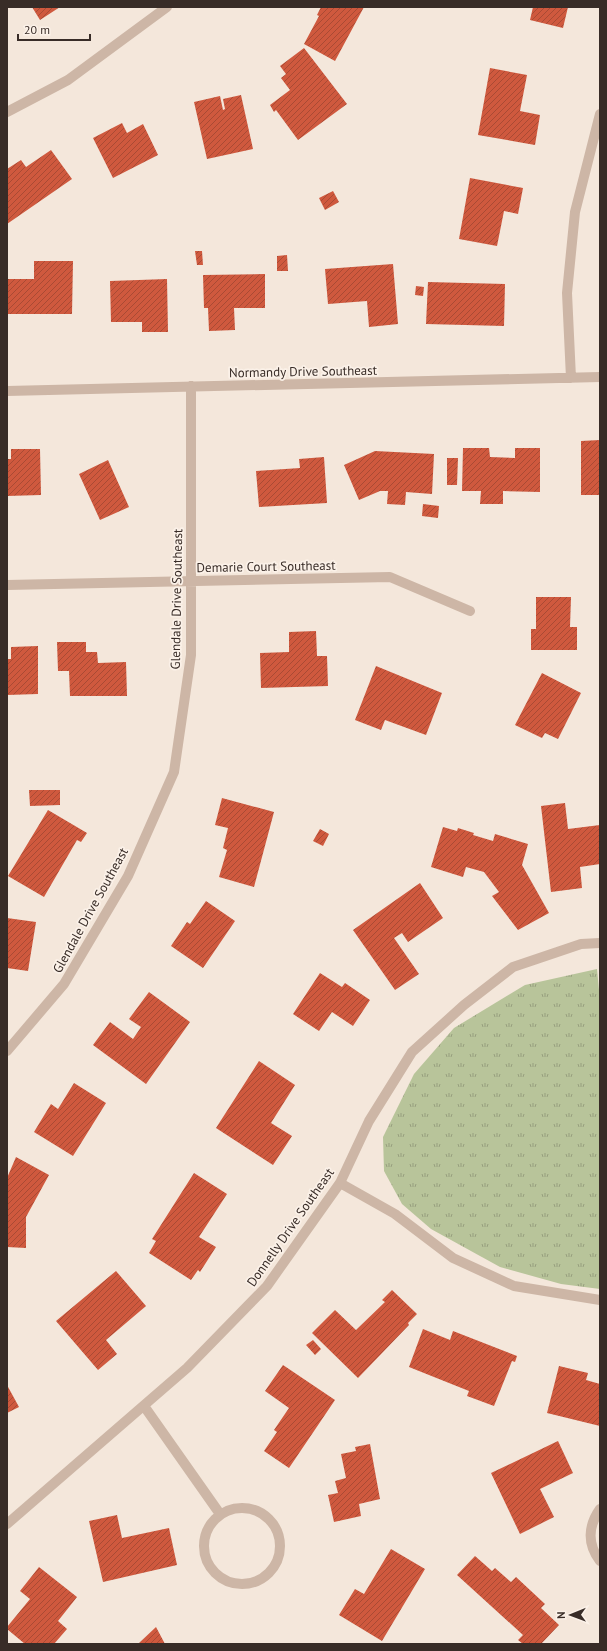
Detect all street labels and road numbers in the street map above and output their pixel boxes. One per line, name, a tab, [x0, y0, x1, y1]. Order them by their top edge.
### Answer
street label: Normandy Drive Southeast	[229, 362, 378, 381]
street label: Glendale Drive Southeast	[167, 528, 186, 670]
street label: Demarie Court Southeast	[196, 557, 336, 576]
street label: Glendale Drive Southeast	[49, 844, 132, 976]
street label: Donnelly Drive Southeast	[243, 1164, 338, 1290]

